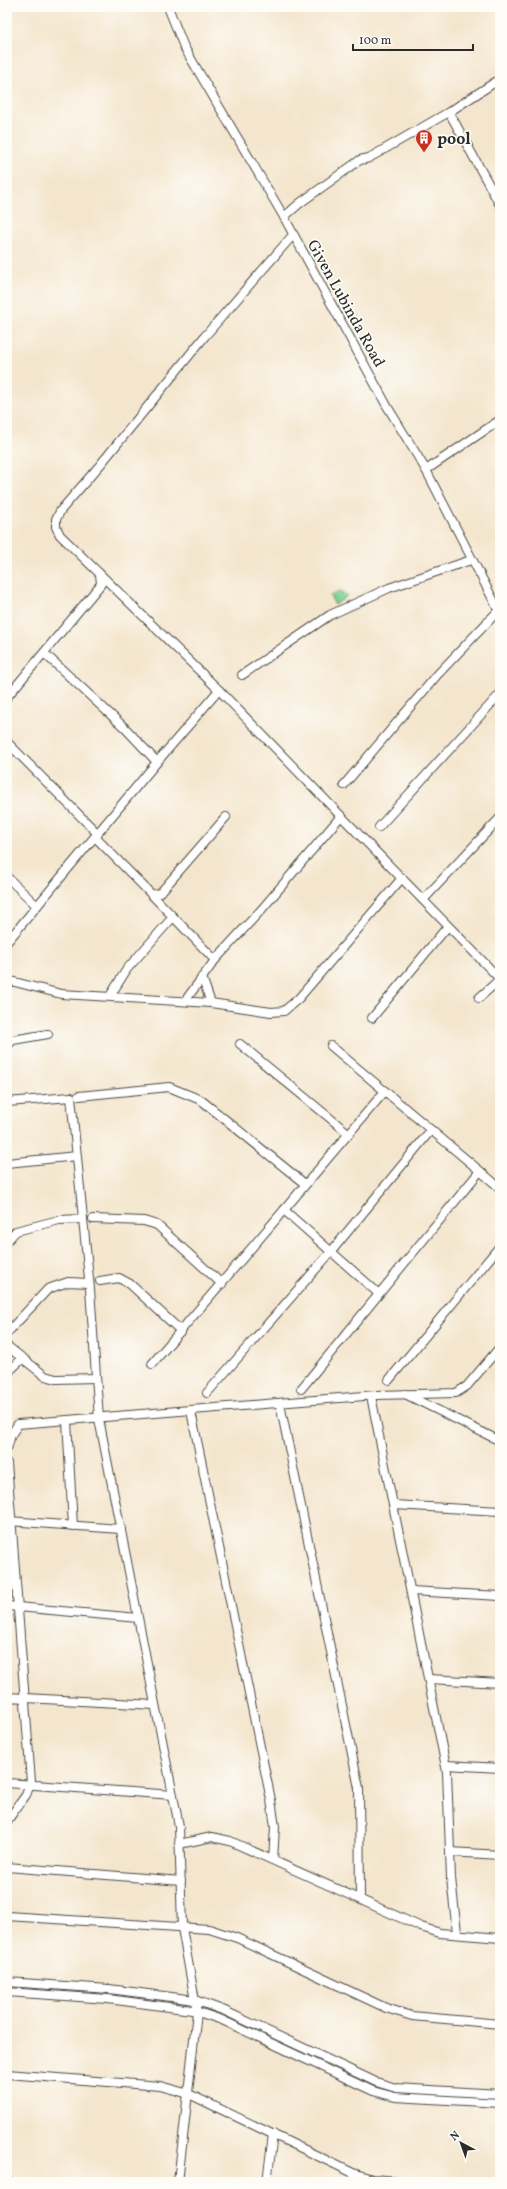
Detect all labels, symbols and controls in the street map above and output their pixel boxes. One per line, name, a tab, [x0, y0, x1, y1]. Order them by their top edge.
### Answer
scale bar	[353, 26, 473, 52]
text: 100 m	[359, 33, 392, 49]
building icon: pool	[414, 128, 434, 153]
place label: pool	[437, 129, 471, 151]
street label: Given Lubinda Road	[301, 236, 389, 372]
north arrow	[441, 2123, 481, 2163]
text: N	[447, 2128, 463, 2145]

